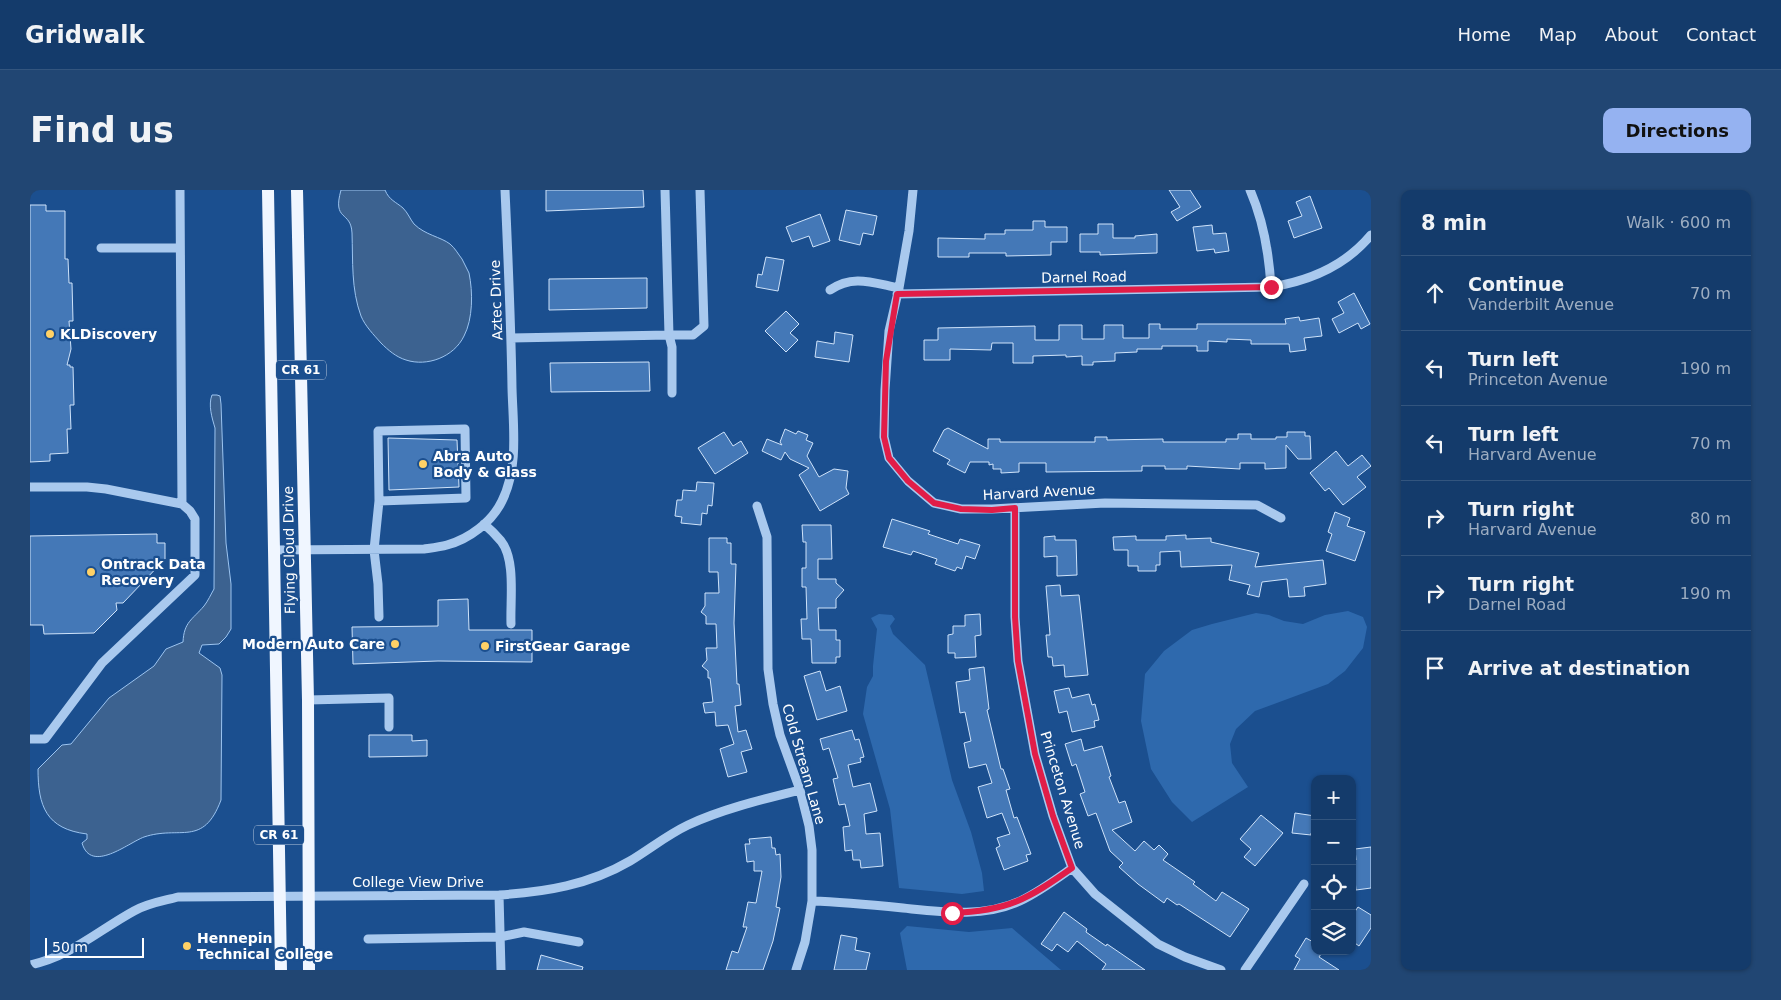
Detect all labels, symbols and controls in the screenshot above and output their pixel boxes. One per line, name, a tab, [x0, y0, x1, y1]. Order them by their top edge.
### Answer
text: Gridwalk	[25, 21, 145, 49]
text: Home	[1458, 24, 1511, 45]
text: Map	[1539, 24, 1577, 45]
text: About	[1605, 24, 1658, 45]
text: Contact	[1686, 24, 1756, 45]
button: Directions	[1603, 108, 1751, 153]
text: Find us	[30, 110, 174, 150]
text: 8 min	[1421, 211, 1487, 235]
text: Walk · 600 m	[1626, 213, 1731, 232]
street label: Aztec Drive	[487, 259, 505, 341]
street label: Darnel Road	[1041, 268, 1127, 286]
text: Continue	[1468, 273, 1564, 295]
route end	[1260, 276, 1283, 299]
icon: ahead	[1421, 279, 1449, 307]
text: 70 m	[1690, 284, 1731, 303]
text: Vanderbilt Avenue	[1468, 295, 1614, 314]
place label: KLDiscovery	[60, 326, 157, 342]
marker: KLDiscovery	[44, 328, 56, 340]
text: Turn left	[1468, 348, 1559, 370]
icon: left	[1421, 354, 1449, 382]
text: 190 m	[1680, 359, 1731, 378]
road number: CR 61	[276, 360, 326, 380]
text: Princeton Avenue	[1468, 370, 1608, 389]
text: Turn left	[1468, 423, 1559, 445]
icon: left	[1421, 429, 1449, 457]
text: 70 m	[1690, 434, 1731, 453]
text: Harvard Avenue	[1468, 445, 1597, 464]
place label: Abra Auto Body & Glass	[433, 448, 537, 480]
marker: Abra Auto Body & Glass	[417, 458, 429, 470]
street label: Harvard Avenue	[982, 481, 1096, 503]
street label: Flying Cloud Drive	[280, 486, 298, 614]
text: Turn right	[1468, 498, 1574, 520]
icon: right	[1421, 504, 1449, 532]
text: 80 m	[1690, 509, 1731, 528]
text: Harvard Avenue	[1468, 520, 1597, 539]
place label: Ontrack Data Recovery	[101, 556, 206, 588]
marker: Ontrack Data Recovery	[85, 566, 97, 578]
text: Turn right	[1468, 573, 1574, 595]
icon: right	[1421, 579, 1449, 607]
text: 190 m	[1680, 584, 1731, 603]
text: Darnel Road	[1468, 595, 1566, 614]
place label: Modern Auto Care	[242, 636, 385, 652]
marker: Modern Auto Care	[389, 638, 401, 650]
place label: FirstGear Garage	[495, 638, 630, 654]
marker: FirstGear Garage	[479, 640, 491, 652]
icon: arrive	[1421, 654, 1449, 682]
text: Arrive at destination	[1468, 657, 1690, 679]
street label: Cold Stream Lane	[779, 702, 829, 826]
street label: Princeton Avenue	[1037, 729, 1089, 851]
map controls	[1311, 775, 1356, 955]
button: +	[1311, 775, 1356, 820]
button: −	[1311, 820, 1356, 865]
road number: CR 61	[254, 826, 304, 844]
button: locate	[1311, 865, 1356, 910]
street label: College View Drive	[352, 874, 484, 890]
route start	[941, 902, 964, 925]
button: layers	[1311, 910, 1356, 955]
place label: Hennepin Technical College	[197, 930, 333, 962]
scale bar	[45, 935, 144, 958]
text: 50 m	[52, 939, 88, 955]
marker: Hennepin Technical College	[181, 940, 193, 952]

